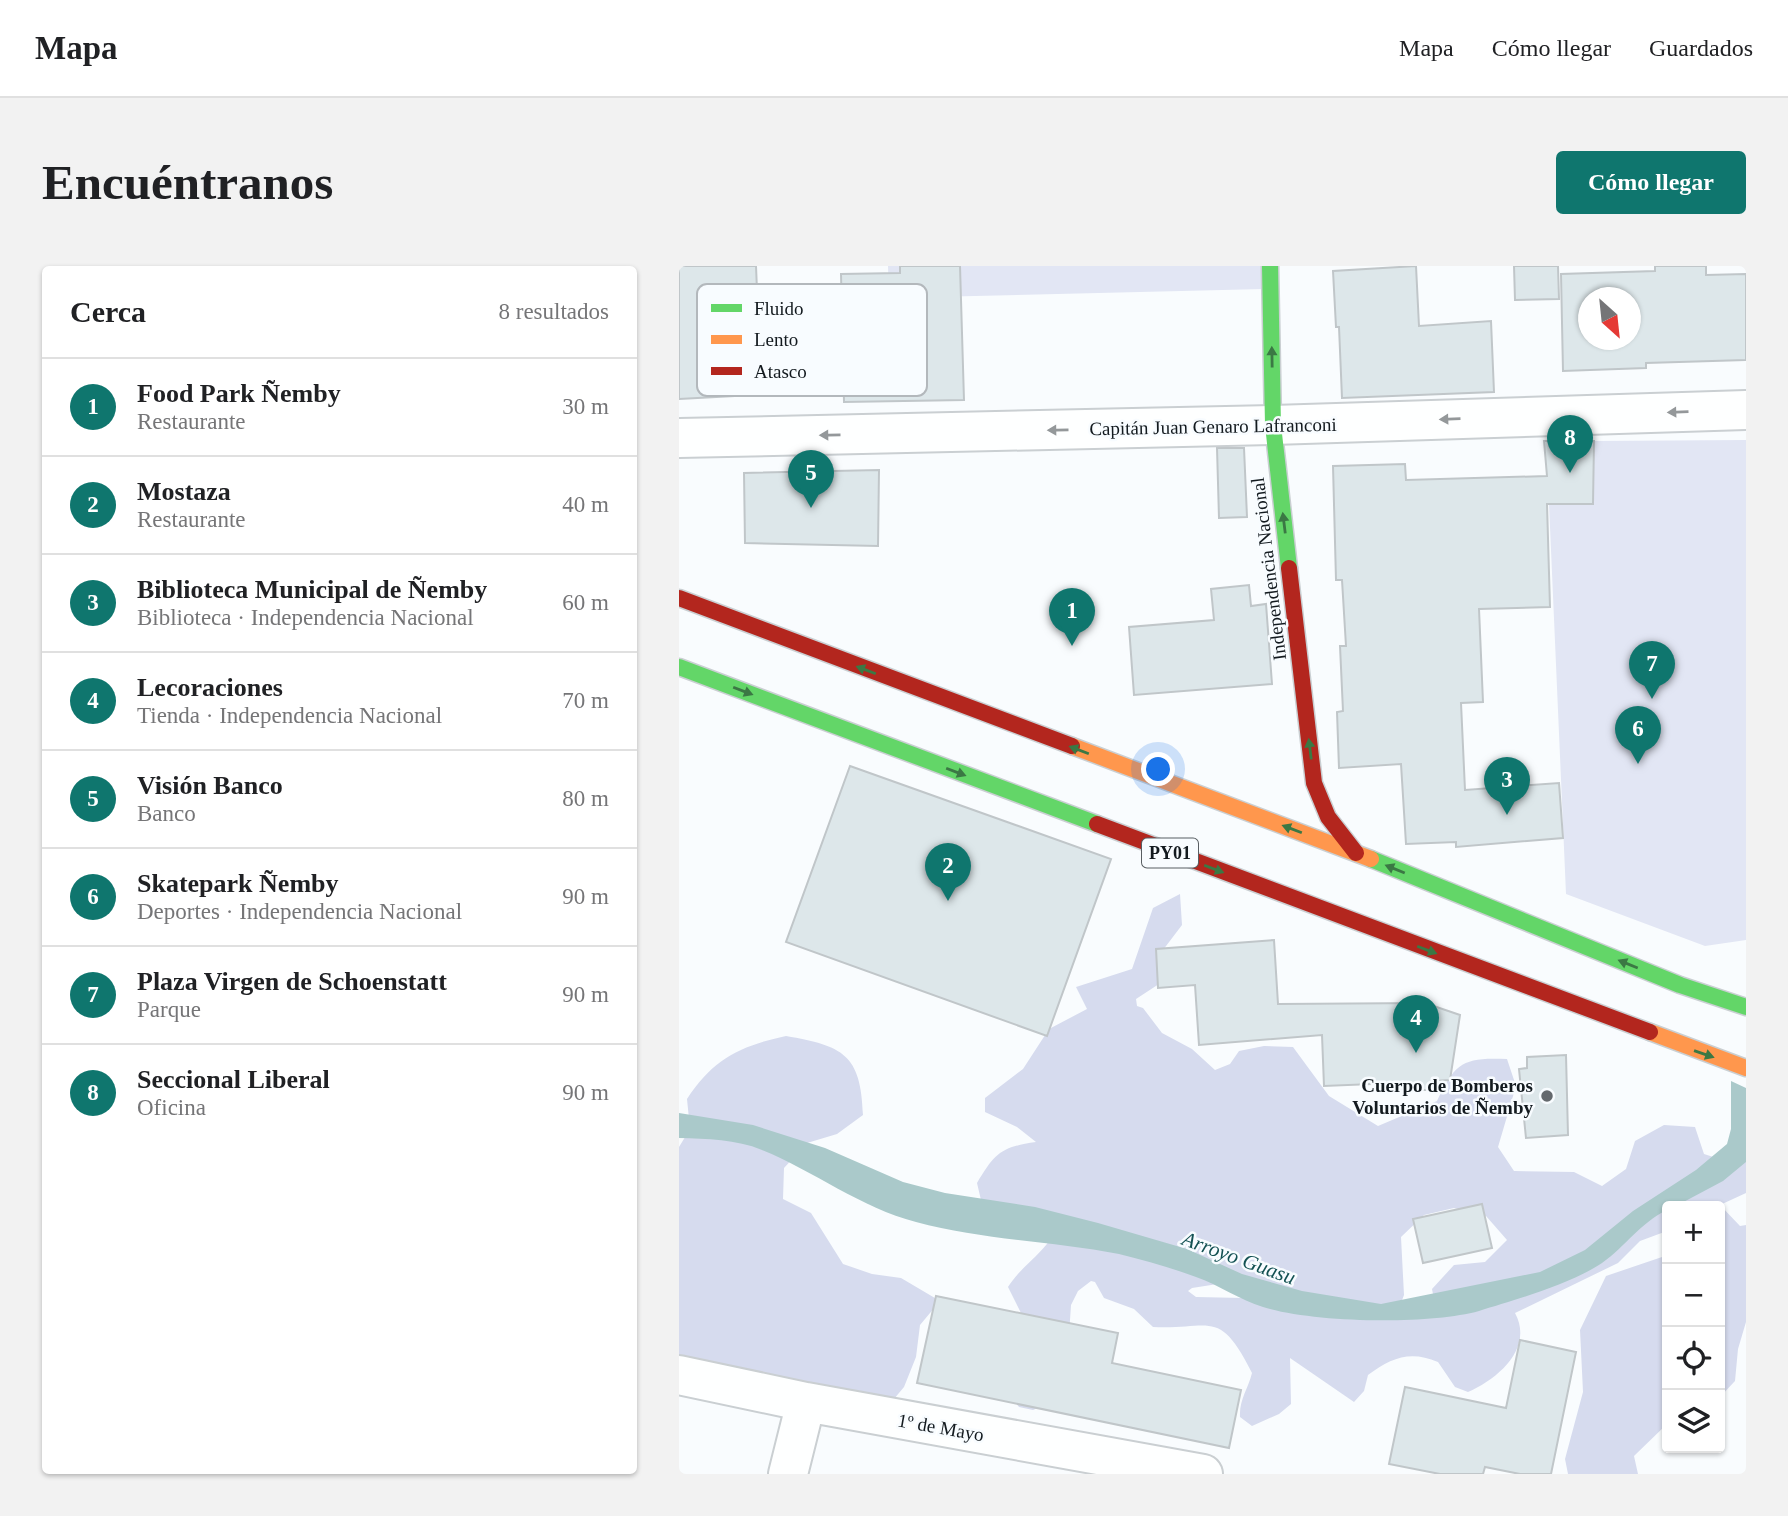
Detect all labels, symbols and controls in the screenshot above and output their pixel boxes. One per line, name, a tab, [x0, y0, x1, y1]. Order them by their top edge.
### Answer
text: Mapa	[35, 30, 118, 66]
text: Mapa	[1399, 35, 1454, 61]
text: Cómo llegar	[1492, 35, 1611, 61]
text: Guardados	[1649, 35, 1753, 61]
button: Cómo llegar	[1556, 151, 1746, 214]
text: Encuéntranos	[42, 155, 333, 210]
legend	[697, 284, 927, 396]
north arrow	[1578, 287, 1641, 350]
text: Cerca	[70, 295, 146, 328]
text: Fluido	[754, 298, 804, 319]
text: 8 resultados	[498, 299, 609, 324]
text: Lento	[754, 329, 798, 350]
one-way arrow	[1266, 346, 1277, 368]
text: Atasco	[754, 361, 807, 382]
text: Food Park Ñemby	[137, 379, 341, 408]
text: 1	[87, 394, 99, 419]
text: 30 m	[562, 394, 609, 419]
one-way arrow	[1667, 406, 1689, 418]
text: Restaurante	[137, 409, 246, 434]
street label: Capitán Juan Genaro Lafranconi	[1089, 414, 1337, 439]
one-way arrow	[1439, 414, 1461, 425]
pin: 8	[1547, 415, 1593, 473]
one-way arrow	[1046, 424, 1068, 435]
one-way arrow	[819, 429, 841, 440]
pin: 5	[788, 450, 834, 508]
street label: Independencia Nacional	[1247, 476, 1290, 662]
text: Mostaza	[137, 477, 231, 506]
text: 2	[87, 492, 99, 517]
text: 40 m	[562, 492, 609, 517]
text: Restaurante	[137, 507, 246, 532]
one-way arrow	[1278, 512, 1289, 534]
text: Biblioteca Municipal de Ñemby	[137, 575, 487, 604]
pin: 1	[1049, 588, 1095, 646]
text: 3	[87, 590, 99, 615]
text: 60 m	[562, 590, 609, 615]
text: Biblioteca · Independencia Nacional	[137, 605, 474, 630]
pin: 7	[1629, 641, 1675, 699]
one-way arrow	[856, 664, 877, 675]
text: Lecoraciones	[137, 673, 283, 702]
one-way arrow	[732, 686, 753, 697]
text: 4	[87, 688, 99, 713]
text: 70 m	[562, 688, 609, 713]
text: Tienda · Independencia Nacional	[137, 703, 442, 728]
pin: 6	[1615, 706, 1661, 764]
one-way arrow	[1304, 738, 1315, 760]
one-way arrow	[1069, 744, 1090, 755]
your location	[1141, 752, 1175, 786]
pin: 3	[1484, 757, 1530, 815]
one-way arrow	[945, 766, 966, 777]
text: Visión Banco	[137, 771, 283, 800]
text: 5	[87, 786, 99, 811]
text: 80 m	[562, 786, 609, 811]
text: Banco	[137, 801, 196, 826]
one-way arrow	[1282, 824, 1303, 835]
road number: PY01	[1142, 838, 1198, 868]
pin: 2	[925, 843, 971, 901]
one-way arrow	[1385, 863, 1405, 875]
one-way arrow	[1204, 864, 1225, 875]
text: Skatepark Ñemby	[137, 869, 339, 898]
text: 6	[87, 884, 99, 909]
text: 90 m	[562, 884, 609, 909]
text: Deportes · Independencia Nacional	[137, 899, 462, 924]
one-way arrow	[1417, 945, 1438, 956]
one-way arrow	[1618, 958, 1639, 969]
text: Plaza Virgen de Schoenstatt	[137, 967, 447, 996]
text: 7	[87, 982, 99, 1007]
text: 90 m	[562, 982, 609, 1007]
pin: 4	[1393, 995, 1439, 1053]
text: Parque	[137, 997, 201, 1022]
one-way arrow	[1693, 1049, 1714, 1060]
text: Seccional Liberal	[137, 1065, 330, 1094]
place label: Cuerpo de Bomberos Voluntarios de Ñemby	[1352, 1075, 1533, 1118]
text: 8	[87, 1080, 99, 1105]
text: 90 m	[562, 1080, 609, 1105]
marker: Cuerpo de Bomberos Voluntarios de Ñemby	[1539, 1088, 1555, 1104]
text: Oficina	[137, 1095, 206, 1120]
map controls	[1662, 1201, 1725, 1453]
button: +	[1662, 1201, 1725, 1264]
water label: Arroyo Guasu	[1177, 1226, 1299, 1290]
button: −	[1662, 1264, 1725, 1327]
button: locate	[1662, 1327, 1725, 1390]
button: layers	[1662, 1390, 1725, 1453]
street label: 1º de Mayo	[896, 1410, 986, 1445]

